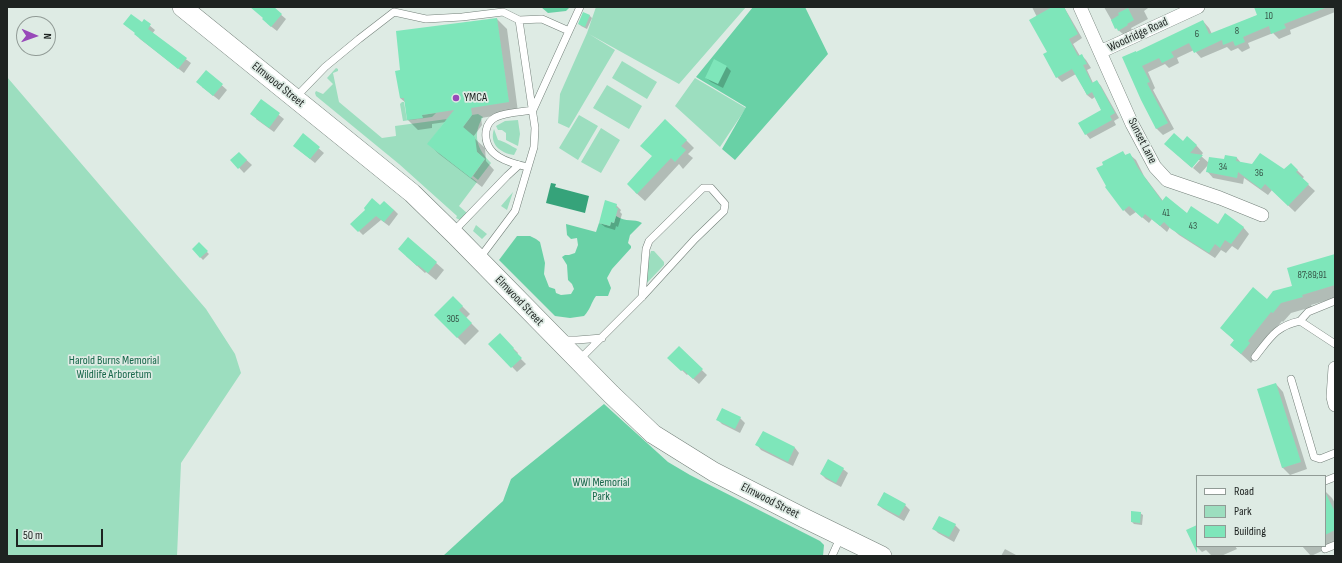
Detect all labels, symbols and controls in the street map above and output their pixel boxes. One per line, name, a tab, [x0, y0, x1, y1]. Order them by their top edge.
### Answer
house number: 10	[1265, 10, 1273, 22]
street label: Woodridge Road	[1106, 15, 1170, 55]
north arrow	[16, 16, 56, 56]
house number: 8	[1235, 25, 1239, 37]
house number: 6	[1195, 28, 1199, 40]
text: N	[41, 33, 54, 40]
street label: Elmwood Street	[249, 59, 307, 111]
place label: YMCA	[464, 91, 487, 105]
marker: YMCA	[451, 93, 461, 103]
street label: Sunset Lane	[1124, 116, 1160, 166]
house number: 34	[1219, 161, 1227, 173]
house number: 36	[1255, 167, 1263, 179]
house number: 41	[1162, 207, 1170, 219]
house number: 43	[1189, 220, 1197, 232]
house number: 87;89;91	[1298, 269, 1326, 281]
street label: Elmwood Street	[492, 273, 546, 329]
house number: 305	[447, 313, 459, 325]
park label: Harold Burns Memorial Wildlife Arboretum	[69, 354, 159, 382]
legend	[1196, 475, 1326, 547]
park label: WWI Memorial Park	[572, 476, 630, 504]
street label: Elmwood Street	[738, 480, 802, 522]
text: Road	[1234, 484, 1254, 499]
text: Park	[1234, 504, 1252, 519]
scale bar	[18, 521, 105, 547]
text: Building	[1234, 524, 1266, 539]
text: 50 m	[23, 528, 43, 543]

